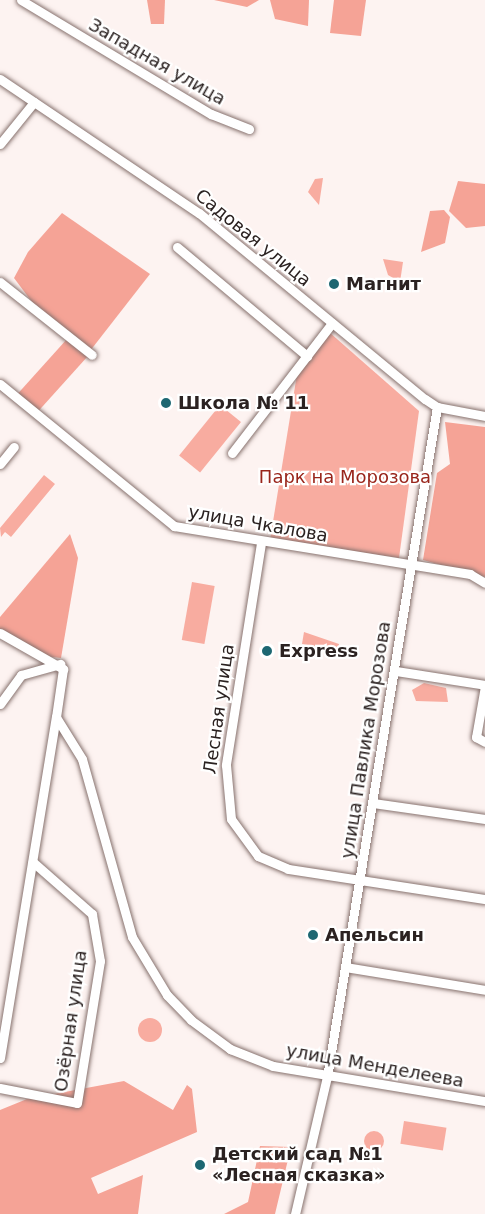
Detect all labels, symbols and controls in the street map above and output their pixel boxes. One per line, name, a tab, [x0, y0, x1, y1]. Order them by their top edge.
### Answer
street label: Западная улица	[85, 14, 229, 110]
street label: Садовая улица	[191, 185, 315, 291]
place label: Магнит	[346, 273, 421, 295]
marker: Магнит	[327, 277, 341, 291]
place label: Школа № 11	[178, 392, 309, 414]
marker: Школа № 11	[159, 396, 173, 410]
park label: Парк на Морозова	[259, 466, 431, 488]
street label: улица Чкалова	[187, 501, 329, 547]
street label: улица Павлика Морозова	[337, 620, 395, 860]
place label: Express	[279, 640, 358, 662]
street label: Лесная улица	[199, 643, 239, 775]
marker: Express	[260, 644, 274, 658]
place label: Апельсин	[325, 924, 424, 946]
marker: Апельсин	[306, 928, 320, 942]
street label: Озёрная улица	[50, 949, 92, 1093]
street label: улица Менделеева	[284, 1040, 466, 1092]
place label: Детский сад №1 «Лесная сказка»	[212, 1144, 385, 1186]
marker: Детский сад №1 «Лесная сказка»	[193, 1158, 207, 1172]

